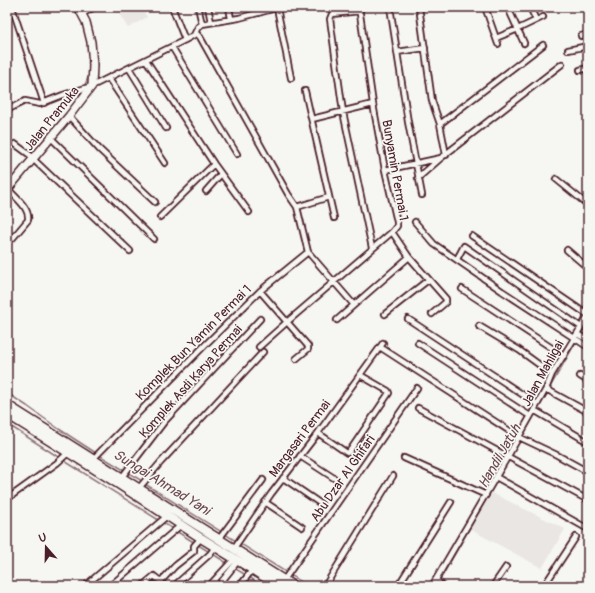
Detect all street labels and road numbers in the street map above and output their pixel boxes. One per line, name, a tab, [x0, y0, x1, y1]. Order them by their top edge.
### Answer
street label: Jalan Pramuka	[21, 83, 83, 154]
street label: Bunyamin Permai 1	[378, 118, 412, 222]
street label: Komplek Bun Yamin Permai 1	[133, 282, 255, 404]
street label: Komplek Asdi Karya Permai	[136, 322, 246, 442]
street label: Jalan Mahligai	[518, 338, 568, 409]
street label: Margasari Permai	[266, 397, 334, 480]
street label: Abu Dzar Al Ghifari	[307, 432, 379, 525]

